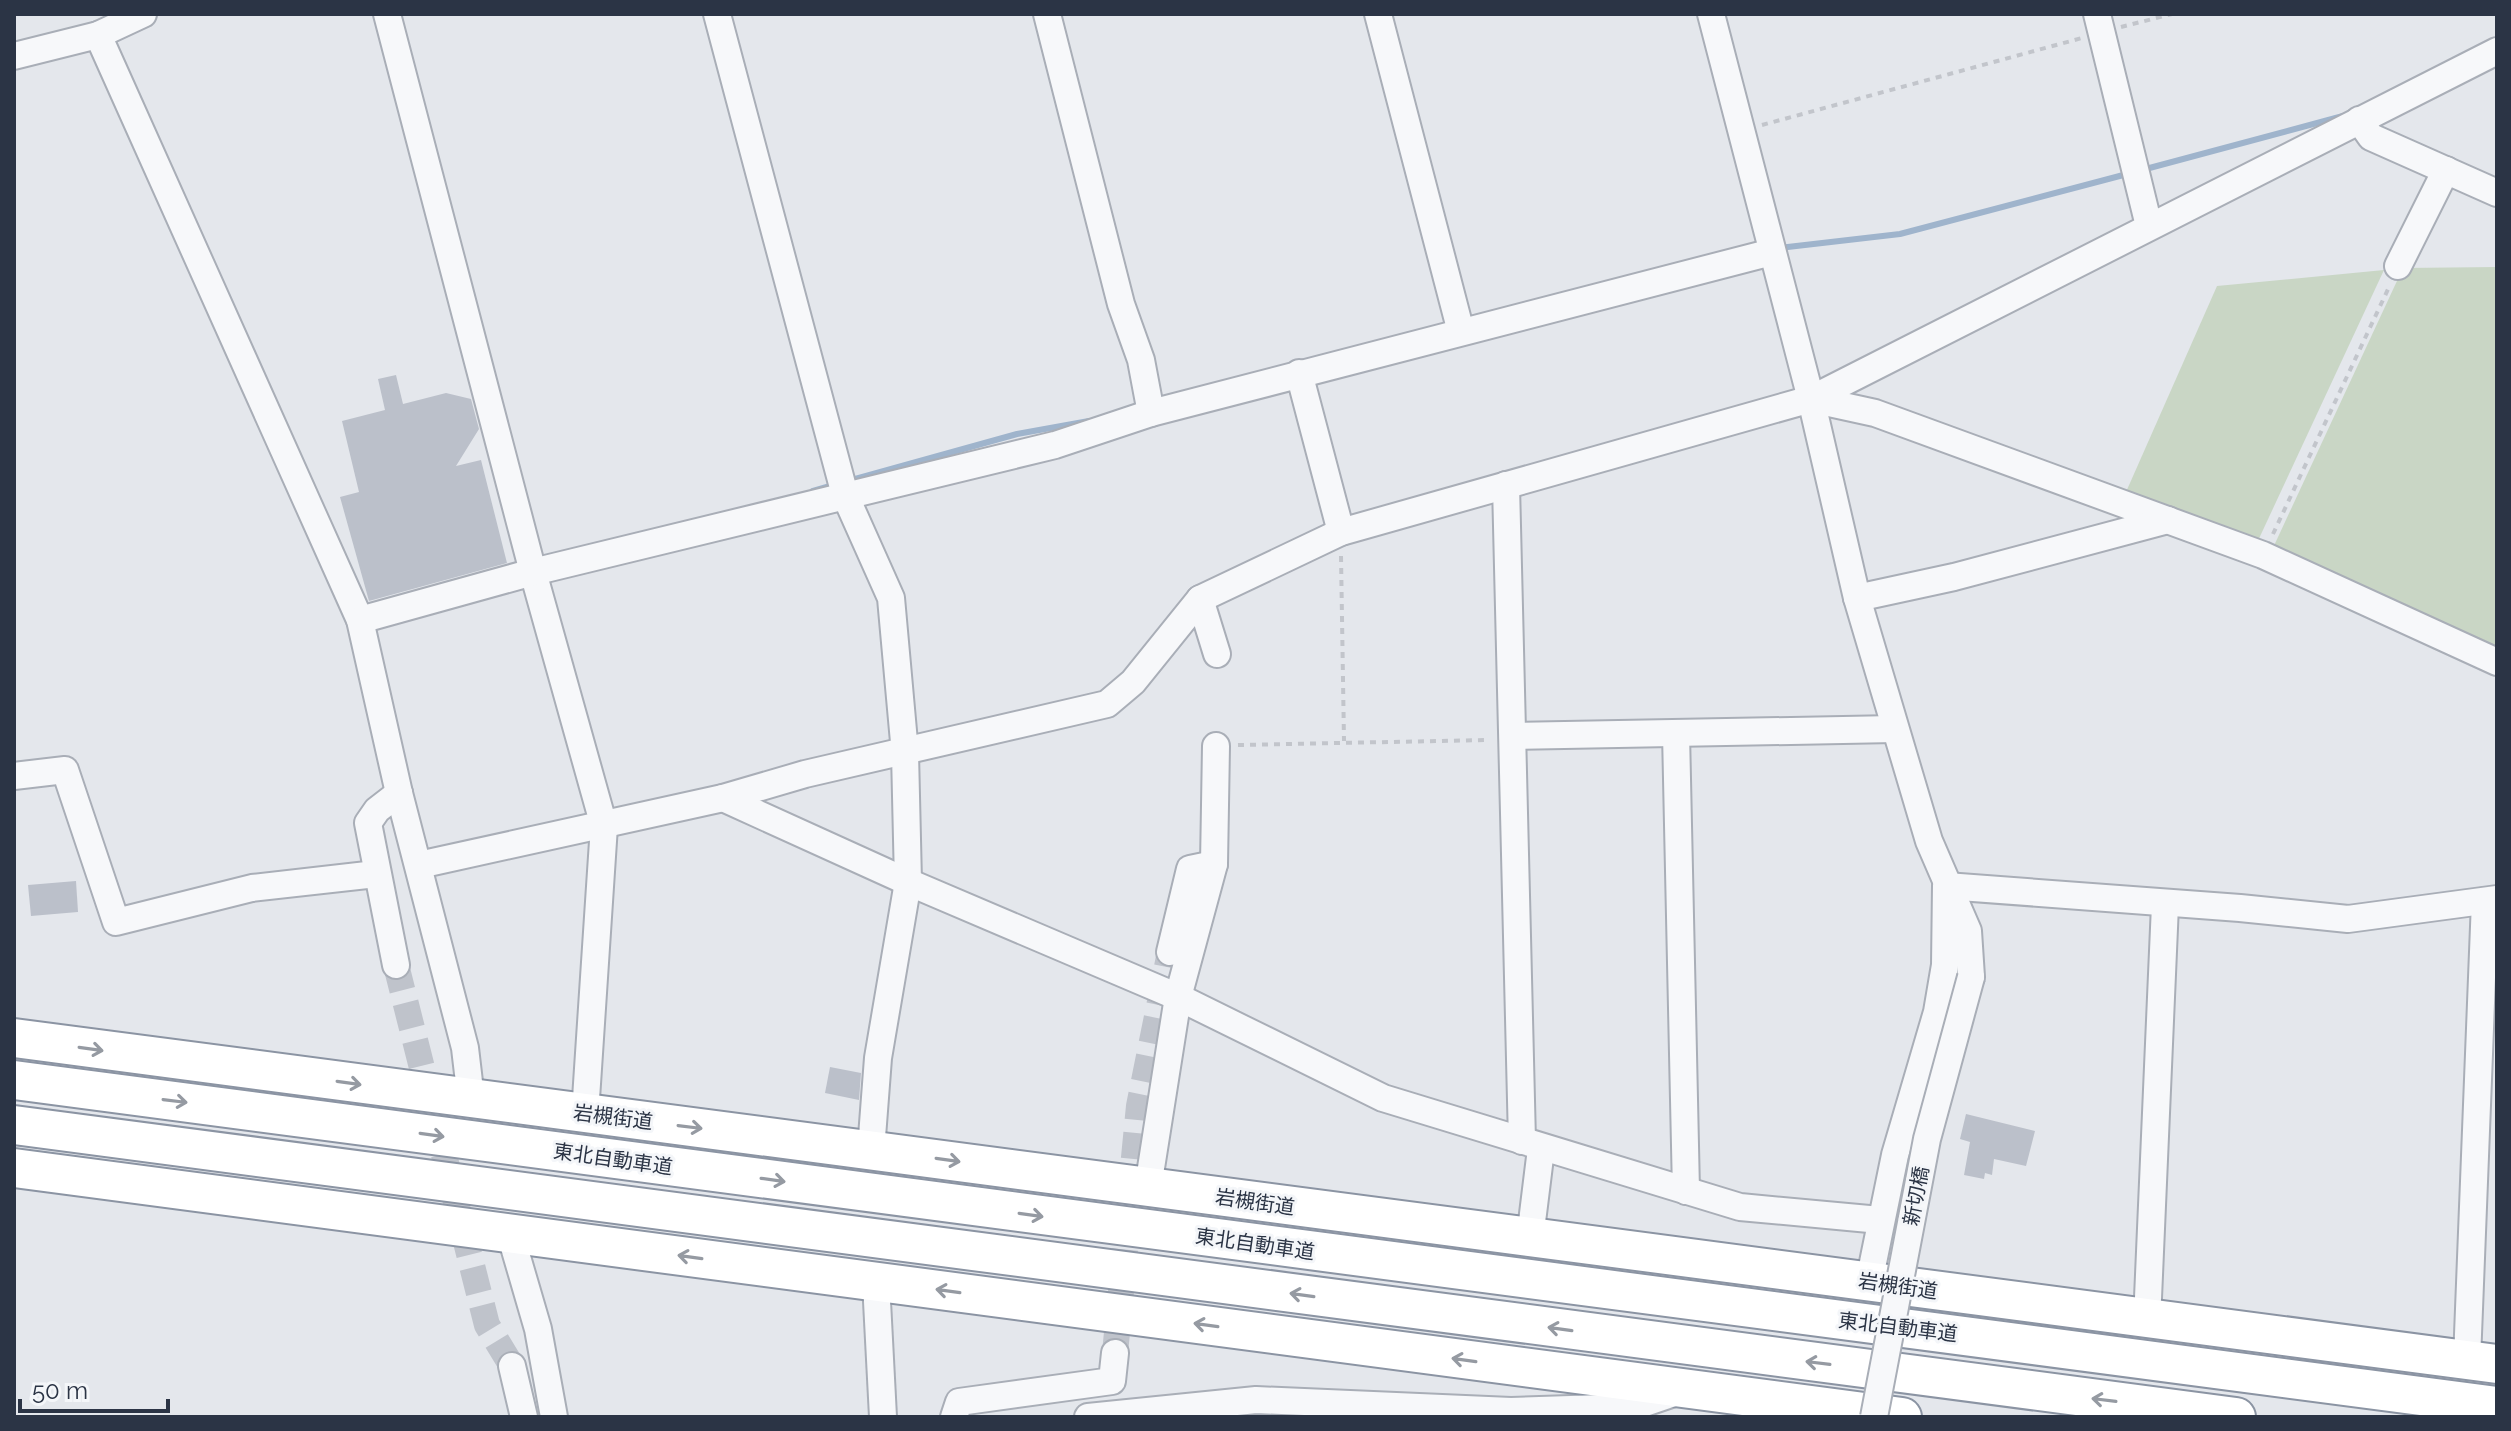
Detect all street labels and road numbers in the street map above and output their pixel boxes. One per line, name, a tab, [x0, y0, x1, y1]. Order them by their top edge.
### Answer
street label: 岩槻街道	[572, 1100, 654, 1134]
street label: 東北自動車道	[552, 1139, 674, 1179]
street label: 新切橋	[1898, 1164, 1934, 1228]
street label: 岩槻街道	[1214, 1185, 1296, 1219]
street label: 東北自動車道	[1194, 1224, 1316, 1264]
street label: 岩槻街道	[1857, 1269, 1939, 1303]
street label: 東北自動車道	[1837, 1308, 1959, 1346]

